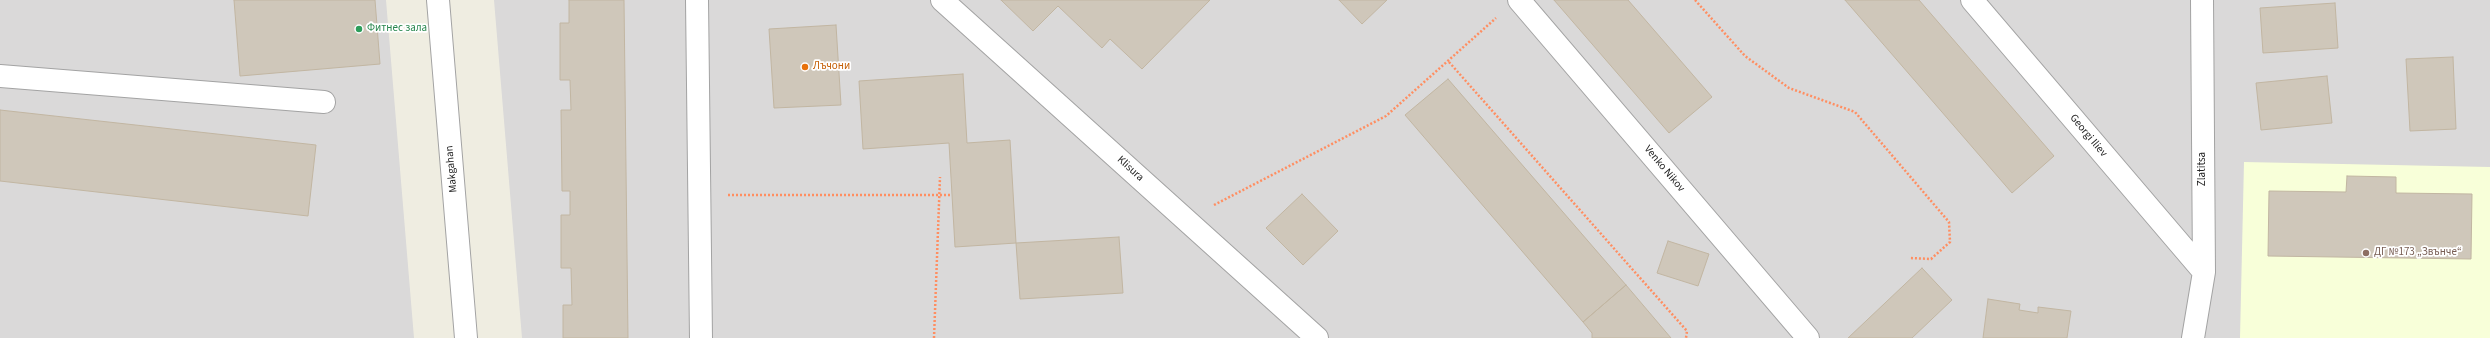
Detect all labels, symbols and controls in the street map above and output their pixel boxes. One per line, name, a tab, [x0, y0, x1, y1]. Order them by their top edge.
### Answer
place label: Фитнес зала	[367, 22, 427, 36]
marker: Фитнес зала	[354, 24, 364, 34]
place label: Лъчони	[813, 60, 850, 74]
marker: Лъчони	[800, 62, 810, 72]
street label: Georgi Iliev	[2066, 112, 2110, 160]
street label: Venko Nikov	[1641, 143, 1687, 195]
street label: Makgahan	[443, 145, 461, 193]
street label: Zlatitsa	[2196, 152, 2210, 186]
street label: Klisura	[1114, 154, 1146, 184]
place label: ДГ №173 „Звънче“	[2374, 246, 2462, 260]
marker: ДГ №173 „Звънче“	[2361, 248, 2371, 258]

